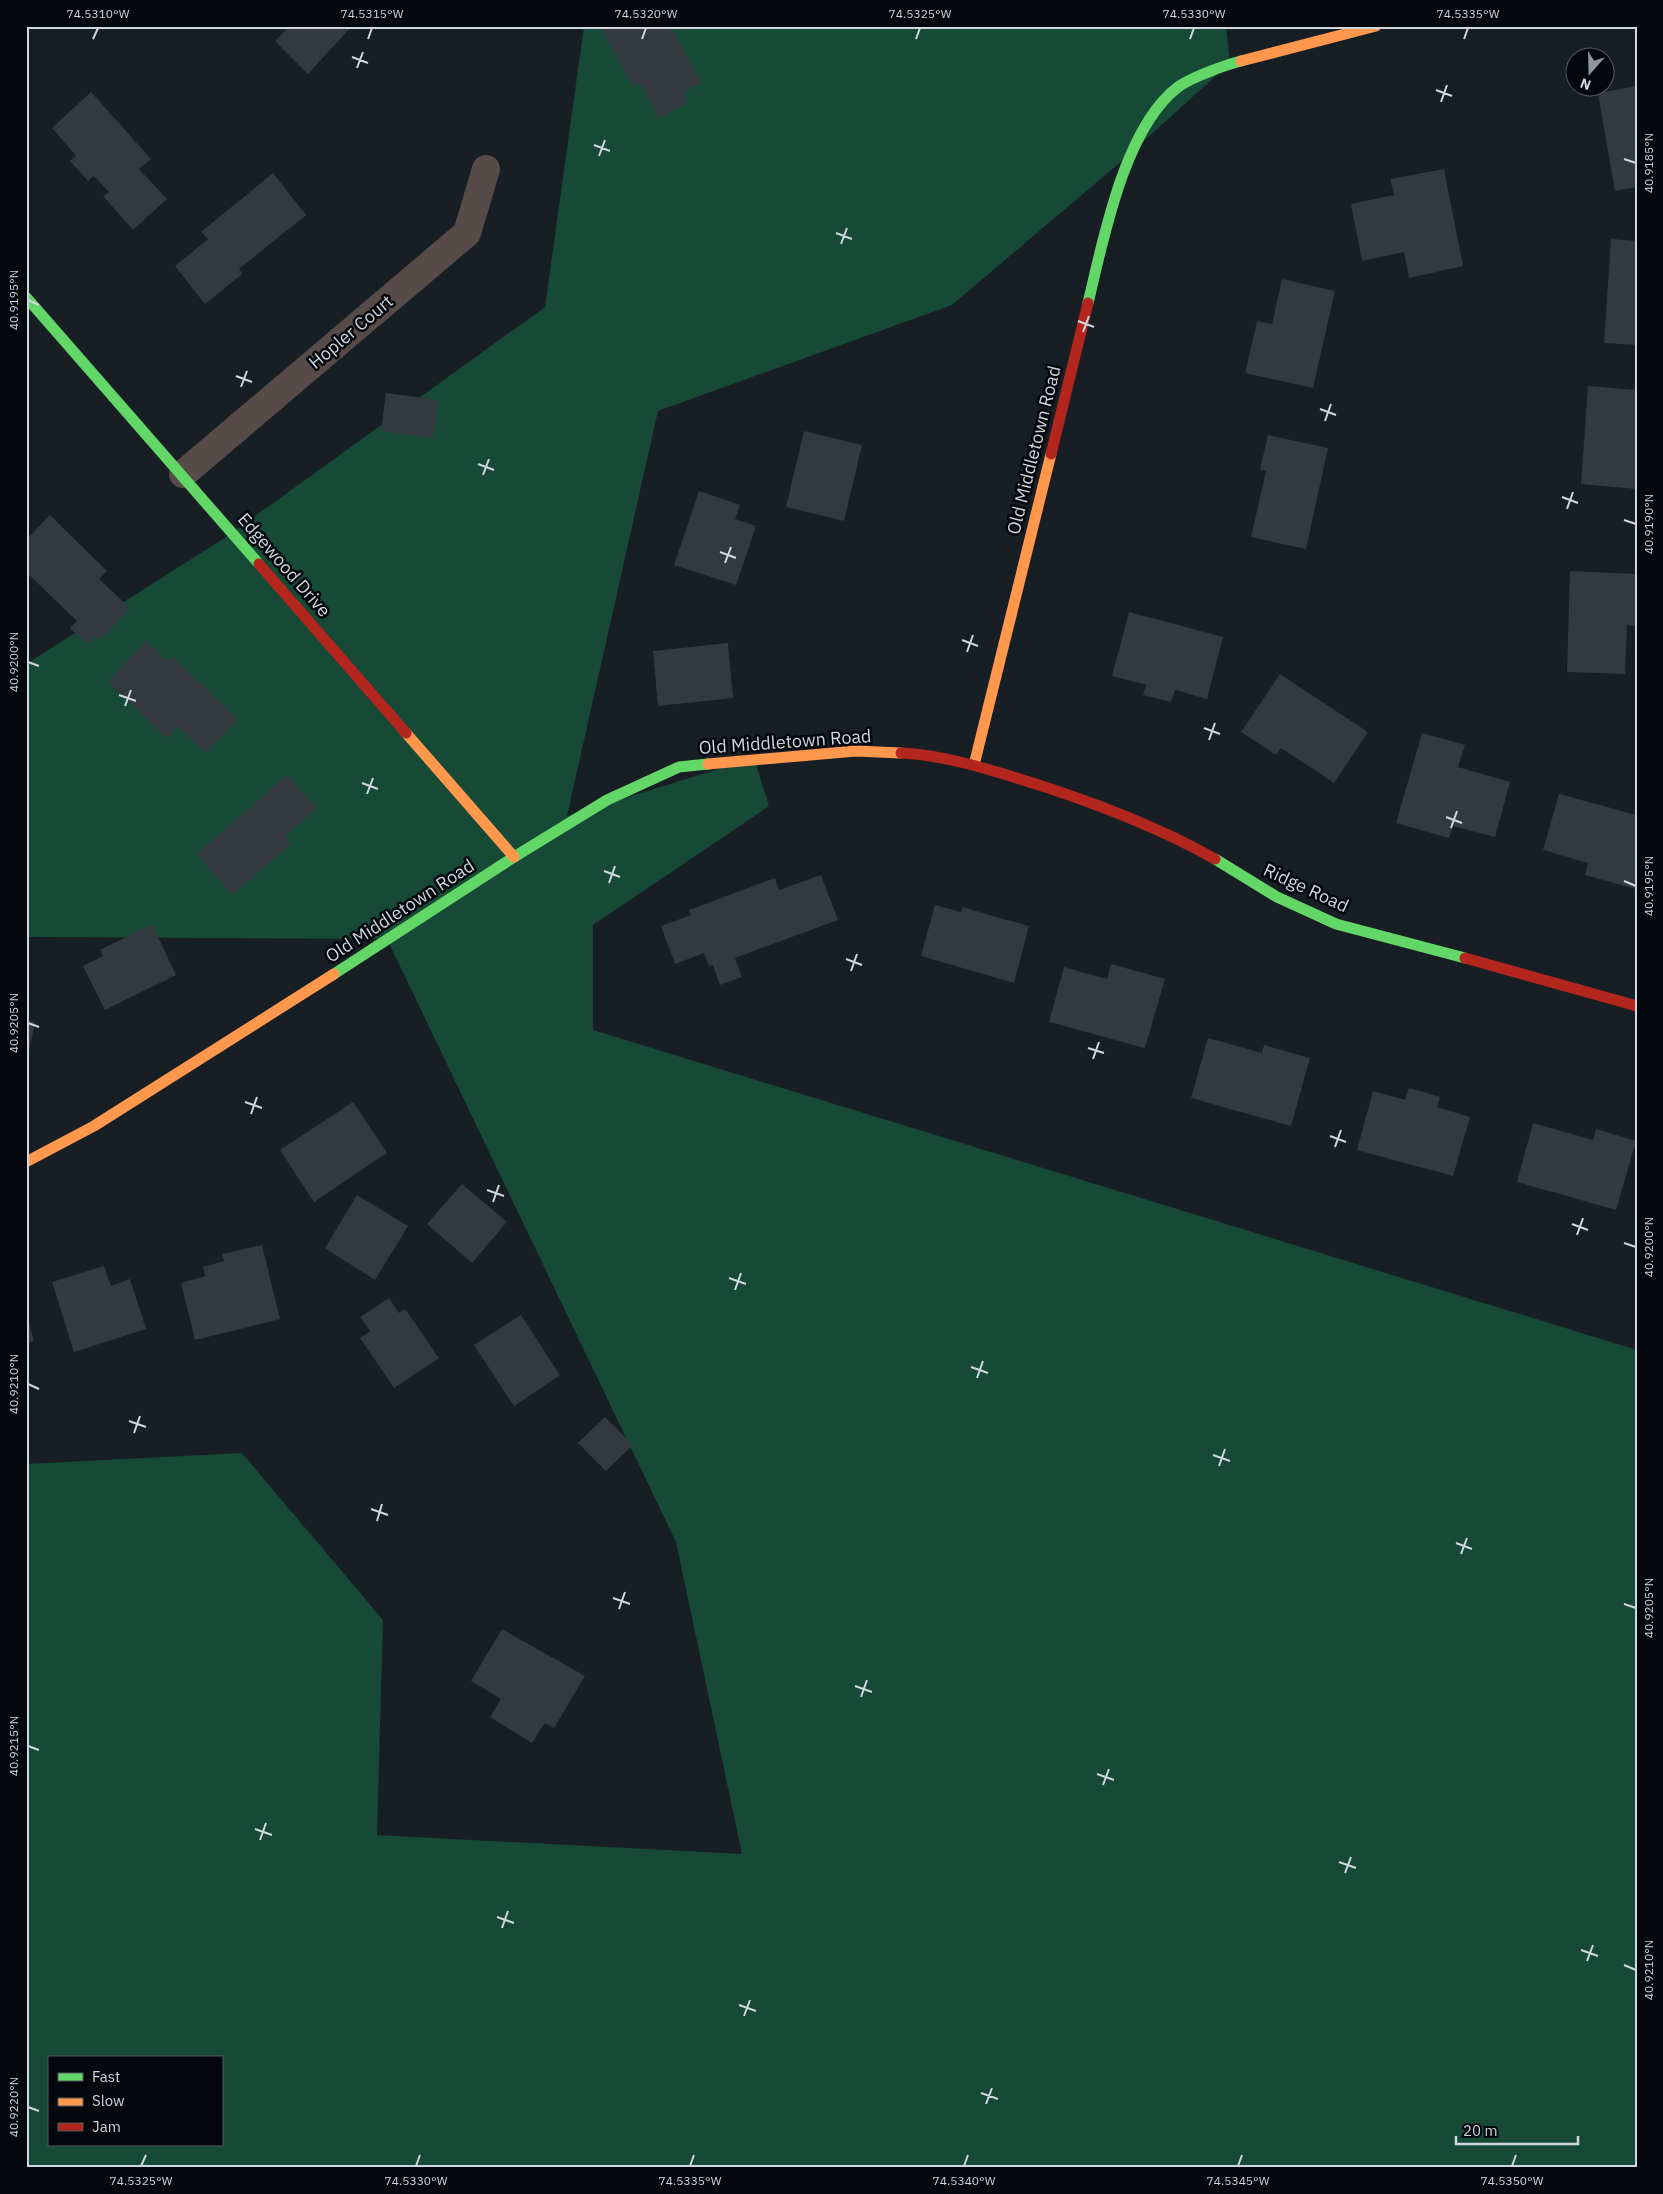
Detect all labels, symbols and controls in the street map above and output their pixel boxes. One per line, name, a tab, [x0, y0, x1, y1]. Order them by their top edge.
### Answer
text: 74.5310°W	[67, 6, 130, 21]
text: 74.5315°W	[341, 6, 404, 21]
text: 74.5320°W	[615, 6, 678, 21]
text: 74.5325°W	[889, 6, 952, 21]
text: 74.5330°W	[1163, 6, 1226, 21]
text: 74.5335°W	[1437, 6, 1500, 21]
north arrow	[1566, 48, 1616, 98]
text: N	[1578, 74, 1593, 94]
text: 40.9185°N	[1641, 133, 1656, 193]
text: 40.9195°N	[6, 270, 21, 330]
street label: Hopler Court	[304, 290, 398, 374]
street label: Old Middletown Road	[1001, 363, 1066, 537]
text: 40.9190°N	[1641, 494, 1656, 554]
street label: Edgewood Drive	[233, 508, 336, 621]
text: 40.9200°N	[6, 632, 21, 692]
street label: Old Middletown Road	[698, 724, 872, 759]
street label: Old Middletown Road	[321, 854, 479, 967]
text: 40.9195°N	[1641, 856, 1656, 916]
street label: Ridge Road	[1260, 858, 1352, 917]
text: 40.9205°N	[6, 993, 21, 1053]
text: 40.9200°N	[1641, 1217, 1656, 1277]
text: 40.9210°N	[6, 1354, 21, 1414]
text: 40.9205°N	[1641, 1578, 1656, 1638]
text: 40.9215°N	[6, 1716, 21, 1776]
text: 40.9210°N	[1641, 1940, 1656, 2000]
legend	[48, 2056, 222, 2146]
text: Fast	[92, 2067, 120, 2086]
text: 40.9220°N	[6, 2077, 21, 2137]
text: Slow	[92, 2091, 125, 2110]
scale bar	[1456, 2114, 1578, 2146]
text: Jam	[92, 2117, 121, 2136]
text: 20 m	[1463, 2121, 1498, 2140]
text: 74.5325°W	[110, 2173, 173, 2188]
text: 74.5330°W	[385, 2173, 448, 2188]
text: 74.5335°W	[659, 2173, 722, 2188]
text: 74.5340°W	[933, 2173, 996, 2188]
text: 74.5345°W	[1207, 2173, 1270, 2188]
text: 74.5350°W	[1481, 2173, 1544, 2188]

